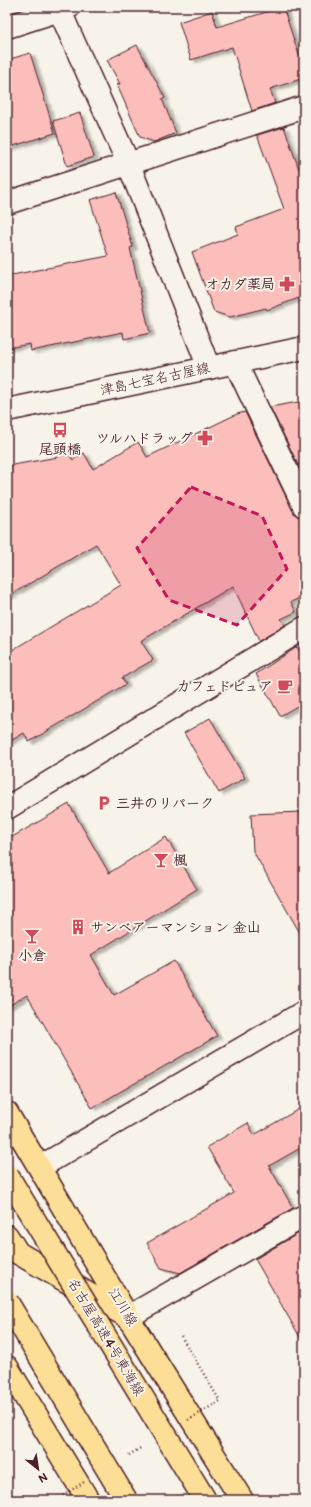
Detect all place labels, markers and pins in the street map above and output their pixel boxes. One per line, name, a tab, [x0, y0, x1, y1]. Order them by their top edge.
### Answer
pharmacy icon: オカダ薬局	[278, 275, 296, 293]
place label: オカダ薬局	[205, 276, 275, 293]
bus stop icon: 尾頭橋	[51, 421, 69, 439]
pharmacy icon: ツルハドラッグ	[196, 429, 214, 447]
place label: ツルハドラッグ	[96, 430, 193, 447]
place label: 尾頭橋	[39, 441, 81, 458]
cafe icon: カフェドピュア	[276, 677, 294, 695]
place label: カフェドピュア	[177, 678, 273, 695]
parking icon: 三井のリパーク	[95, 794, 113, 812]
place label: 三井のリパーク	[116, 795, 214, 812]
bar icon: 楓	[152, 851, 170, 869]
place label: 楓	[173, 852, 188, 869]
building icon: サンベアーマンション 金山	[69, 918, 87, 936]
place label: サンベアーマンション 金山	[90, 919, 261, 936]
bar icon: 小倉	[23, 927, 41, 945]
place label: 小倉	[18, 947, 46, 964]

